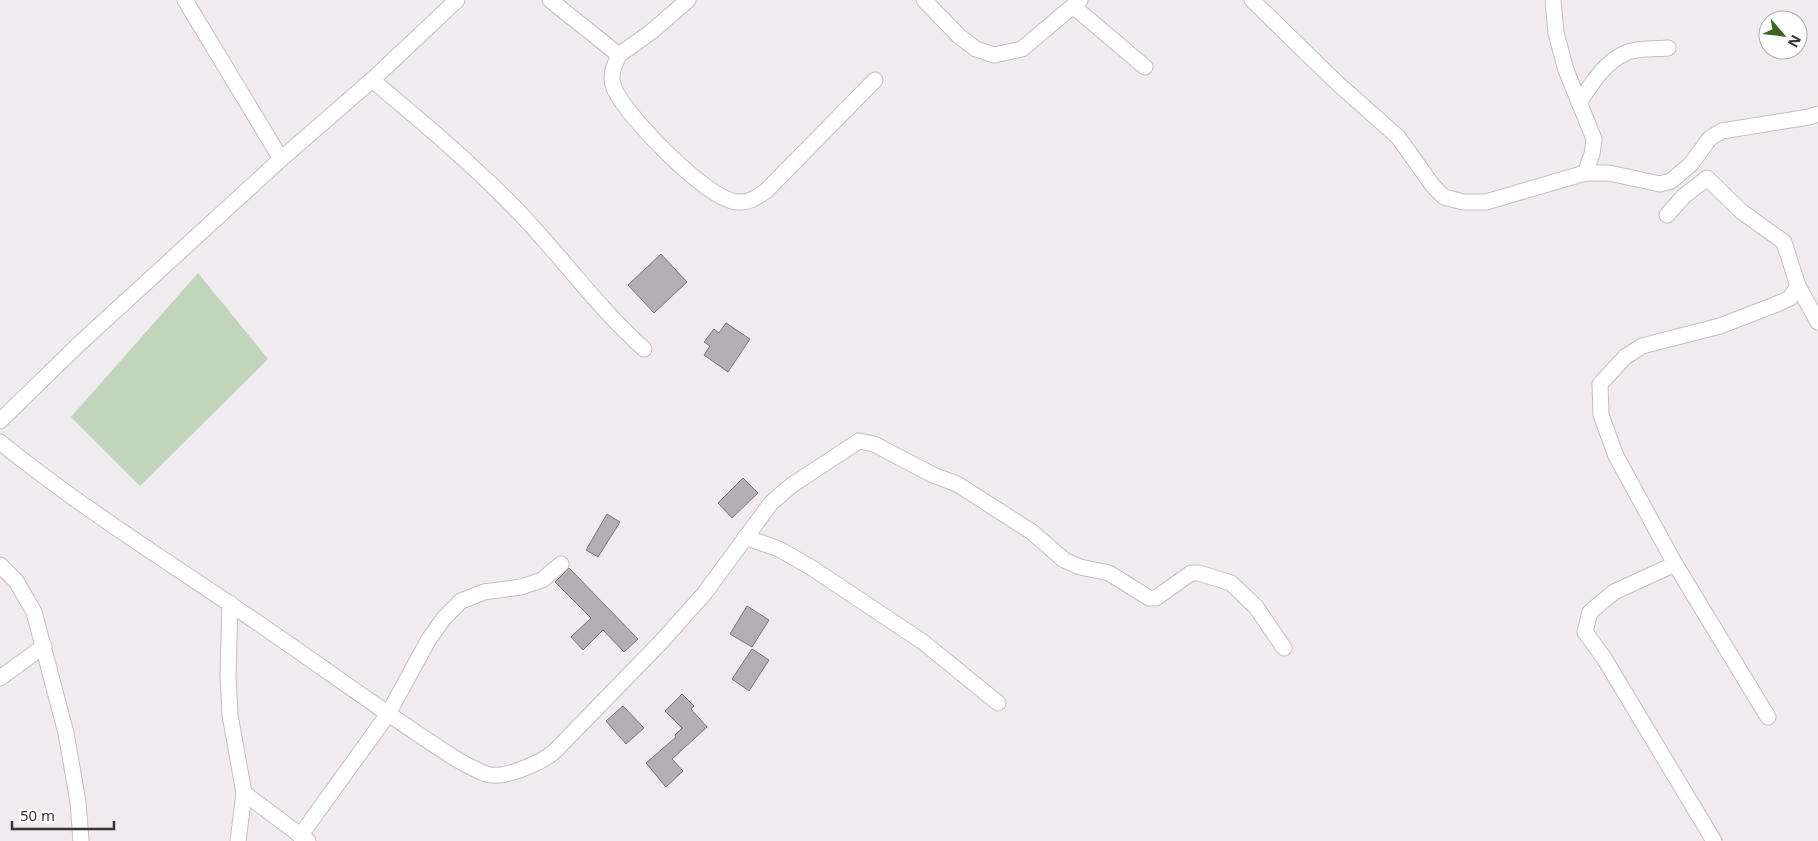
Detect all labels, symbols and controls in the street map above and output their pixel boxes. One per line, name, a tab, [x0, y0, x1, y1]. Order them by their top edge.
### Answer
north arrow	[1758, 10, 1808, 60]
text: N	[1784, 32, 1806, 51]
scale bar	[12, 798, 115, 830]
text: 50 m	[20, 805, 55, 825]

